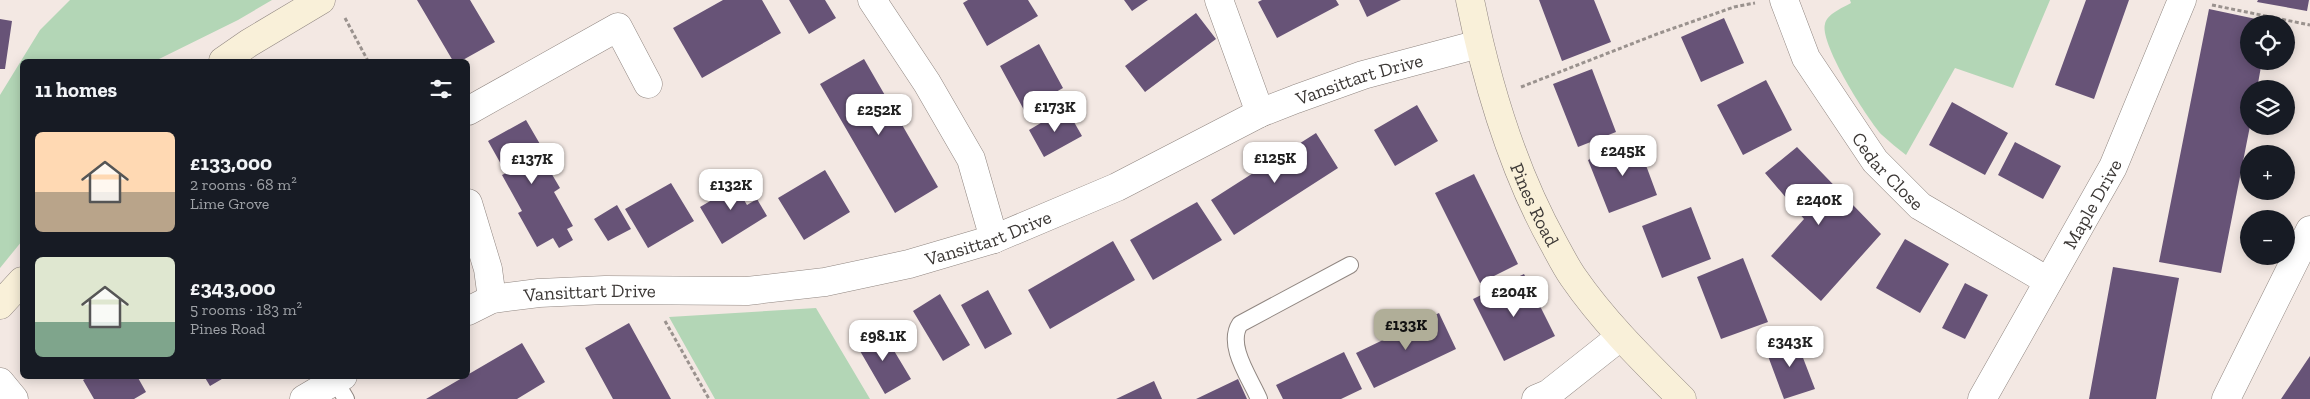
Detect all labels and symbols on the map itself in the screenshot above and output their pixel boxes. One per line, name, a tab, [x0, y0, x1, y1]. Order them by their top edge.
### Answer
street label: Vansittart Drive	[1292, 48, 1426, 111]
pin: £173K	[1020, 90, 1090, 133]
pin: £252K	[844, 94, 914, 136]
street label: Cedar Close	[1847, 128, 1929, 215]
pin: £245K	[1588, 134, 1658, 177]
pin: £137K	[497, 142, 567, 185]
pin: £125K	[1240, 142, 1310, 184]
street label: Maple Drive	[2058, 156, 2127, 253]
street label: Pines Road	[1505, 160, 1564, 251]
pin: £132K	[696, 168, 766, 211]
pin: £240K	[1784, 184, 1854, 226]
street label: Vansittart Drive	[921, 205, 1055, 271]
pin: £204K	[1479, 276, 1549, 318]
street label: Vansittart Drive	[521, 279, 656, 307]
pin: £133K	[1371, 308, 1441, 351]
pin: £98.1K	[842, 320, 924, 362]
pin: £343K	[1755, 326, 1825, 368]

